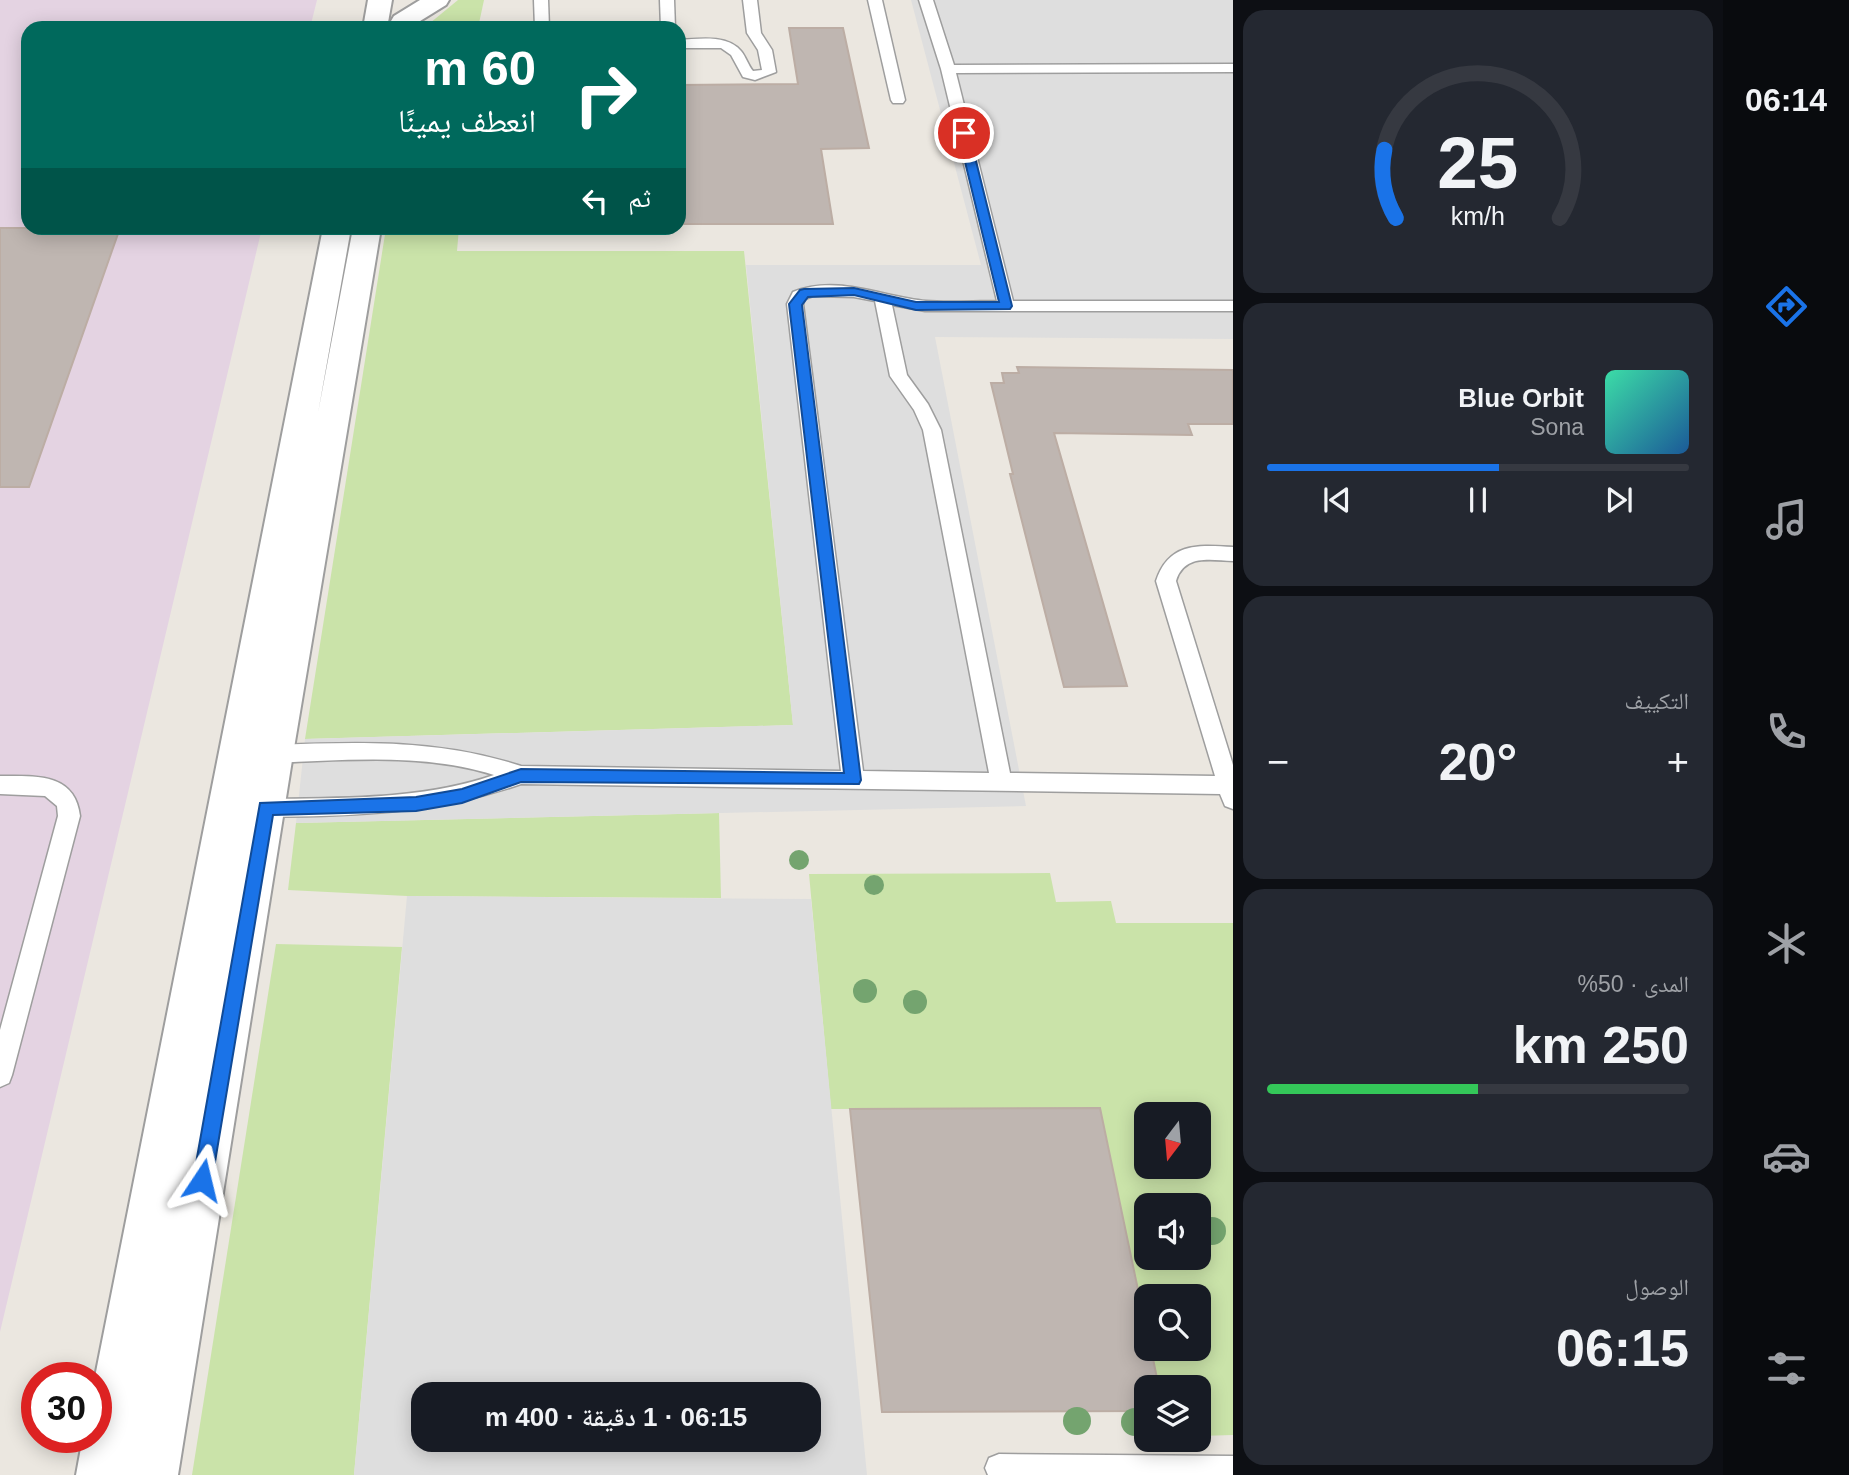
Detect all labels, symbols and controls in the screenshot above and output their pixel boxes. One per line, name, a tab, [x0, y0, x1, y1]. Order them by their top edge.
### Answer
text: 60 m	[424, 41, 536, 95]
icon: right	[560, 49, 651, 140]
text: 06:14	[1745, 82, 1827, 118]
text: انعطف يمينًا	[398, 103, 536, 139]
pin	[934, 103, 994, 163]
icon: arrive	[945, 114, 983, 152]
text: 25	[1438, 122, 1518, 203]
icon: left	[576, 182, 614, 220]
text: ثم	[628, 183, 651, 213]
text: km/h	[1451, 201, 1505, 229]
icon: directions	[1762, 282, 1811, 331]
text: Blue Orbit	[1458, 383, 1584, 413]
text: Sona	[1530, 414, 1584, 440]
icon: previous	[1318, 481, 1356, 519]
icon: pause	[1459, 481, 1497, 519]
icon: next	[1600, 481, 1638, 519]
icon: music	[1762, 495, 1811, 544]
text: التكييف	[1624, 688, 1689, 714]
icon: phone	[1762, 707, 1811, 756]
text: 20°	[1439, 733, 1517, 791]
text: −	[1267, 741, 1289, 783]
text: +	[1667, 741, 1689, 783]
icon: climate	[1762, 919, 1811, 968]
text: المدى · 50%	[1578, 971, 1689, 997]
text: 250 km	[1513, 1016, 1689, 1074]
north arrow	[1134, 1102, 1211, 1180]
map controls	[1134, 1102, 1211, 1452]
icon: car	[1762, 1132, 1811, 1181]
position arrow	[165, 1143, 239, 1217]
button: sound	[1134, 1193, 1211, 1270]
text: الوصول	[1625, 1274, 1689, 1300]
button: search	[1134, 1284, 1211, 1361]
text: 06:15	[1556, 1319, 1689, 1377]
icon: filters	[1762, 1344, 1811, 1393]
speed limit sign: 30	[21, 1362, 112, 1453]
button: layers	[1134, 1375, 1211, 1452]
text: 06:15 · 1 دقيقة · 400 m	[485, 1402, 747, 1432]

